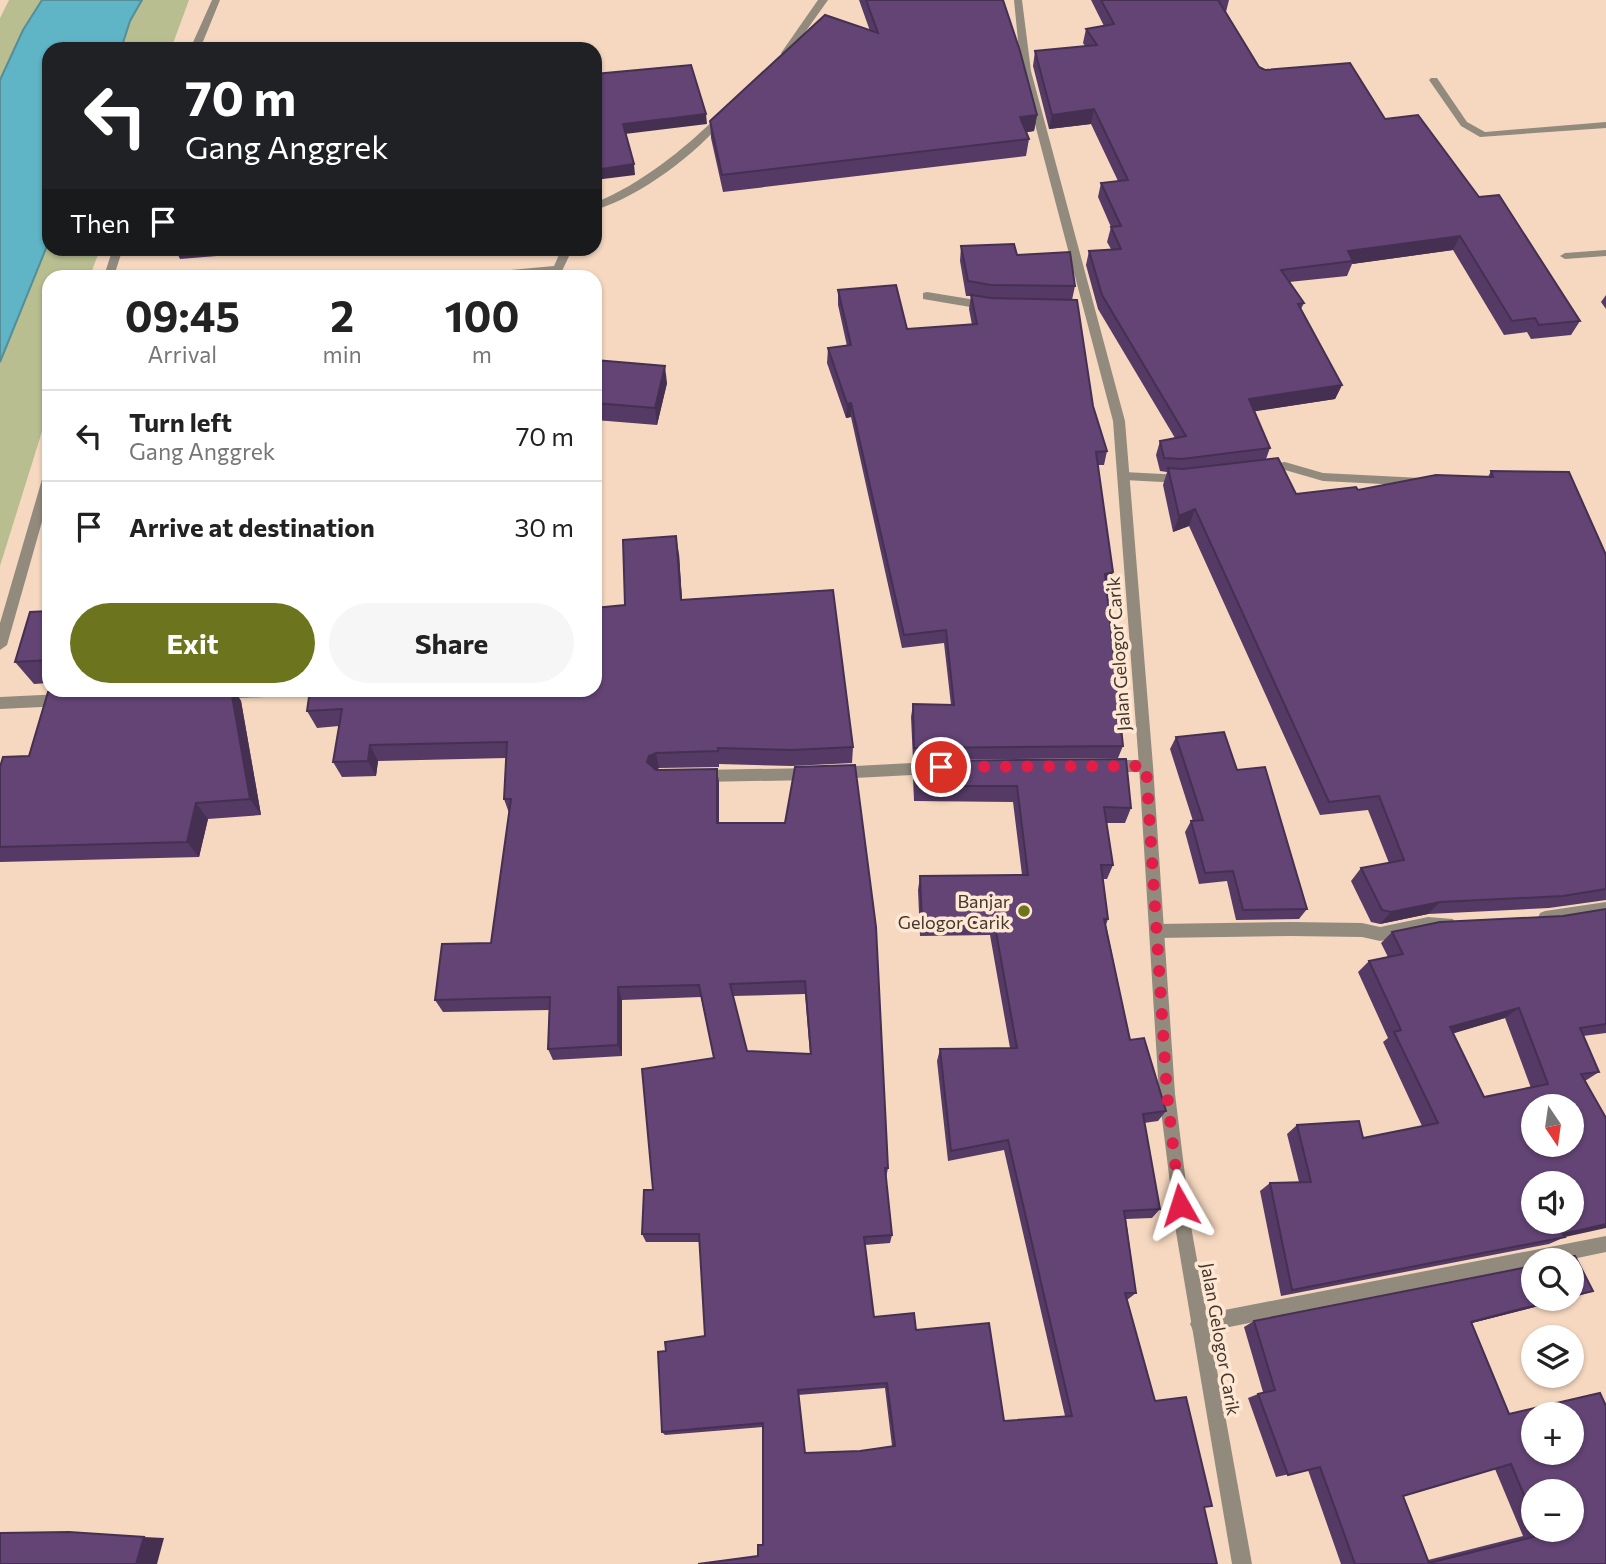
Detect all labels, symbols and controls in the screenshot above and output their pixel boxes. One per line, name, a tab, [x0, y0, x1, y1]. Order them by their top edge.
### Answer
text: 70 m	[185, 66, 296, 126]
icon: left	[70, 70, 161, 161]
text: Gang Anggrek	[185, 126, 389, 166]
icon: arrive	[144, 203, 182, 241]
text: Then	[70, 207, 130, 238]
text: 09:45	[125, 289, 240, 341]
text: 2	[330, 289, 354, 341]
text: 100	[444, 289, 519, 341]
text: Arrival	[147, 340, 217, 368]
text: min	[323, 340, 362, 368]
text: m	[472, 340, 492, 368]
text: Turn left	[129, 406, 232, 437]
icon: left	[70, 417, 108, 455]
text: 70 m	[516, 420, 574, 451]
text: Gang Anggrek	[129, 437, 275, 465]
icon: arrive	[70, 508, 108, 546]
text: Arrive at destination	[129, 511, 375, 542]
text: 30 m	[515, 511, 574, 542]
street label: Jalan Gelogor Carik	[1102, 576, 1134, 732]
button: Exit	[70, 603, 315, 683]
button: Share	[329, 603, 574, 683]
pin	[911, 737, 971, 797]
icon: arrive	[922, 748, 960, 786]
place label: Banjar Gelogor Carik	[898, 890, 1010, 933]
marker: Banjar Gelogor Carik	[1016, 903, 1032, 919]
north arrow	[1521, 1094, 1584, 1157]
map controls	[1521, 1094, 1584, 1542]
position arrow	[1143, 1168, 1217, 1242]
button: sound	[1521, 1171, 1584, 1234]
button: search	[1521, 1248, 1584, 1311]
street label: Jalan Gelogor Carik	[1197, 1261, 1245, 1417]
button: layers	[1521, 1325, 1584, 1388]
button: +	[1521, 1402, 1584, 1465]
button: −	[1521, 1479, 1584, 1542]

